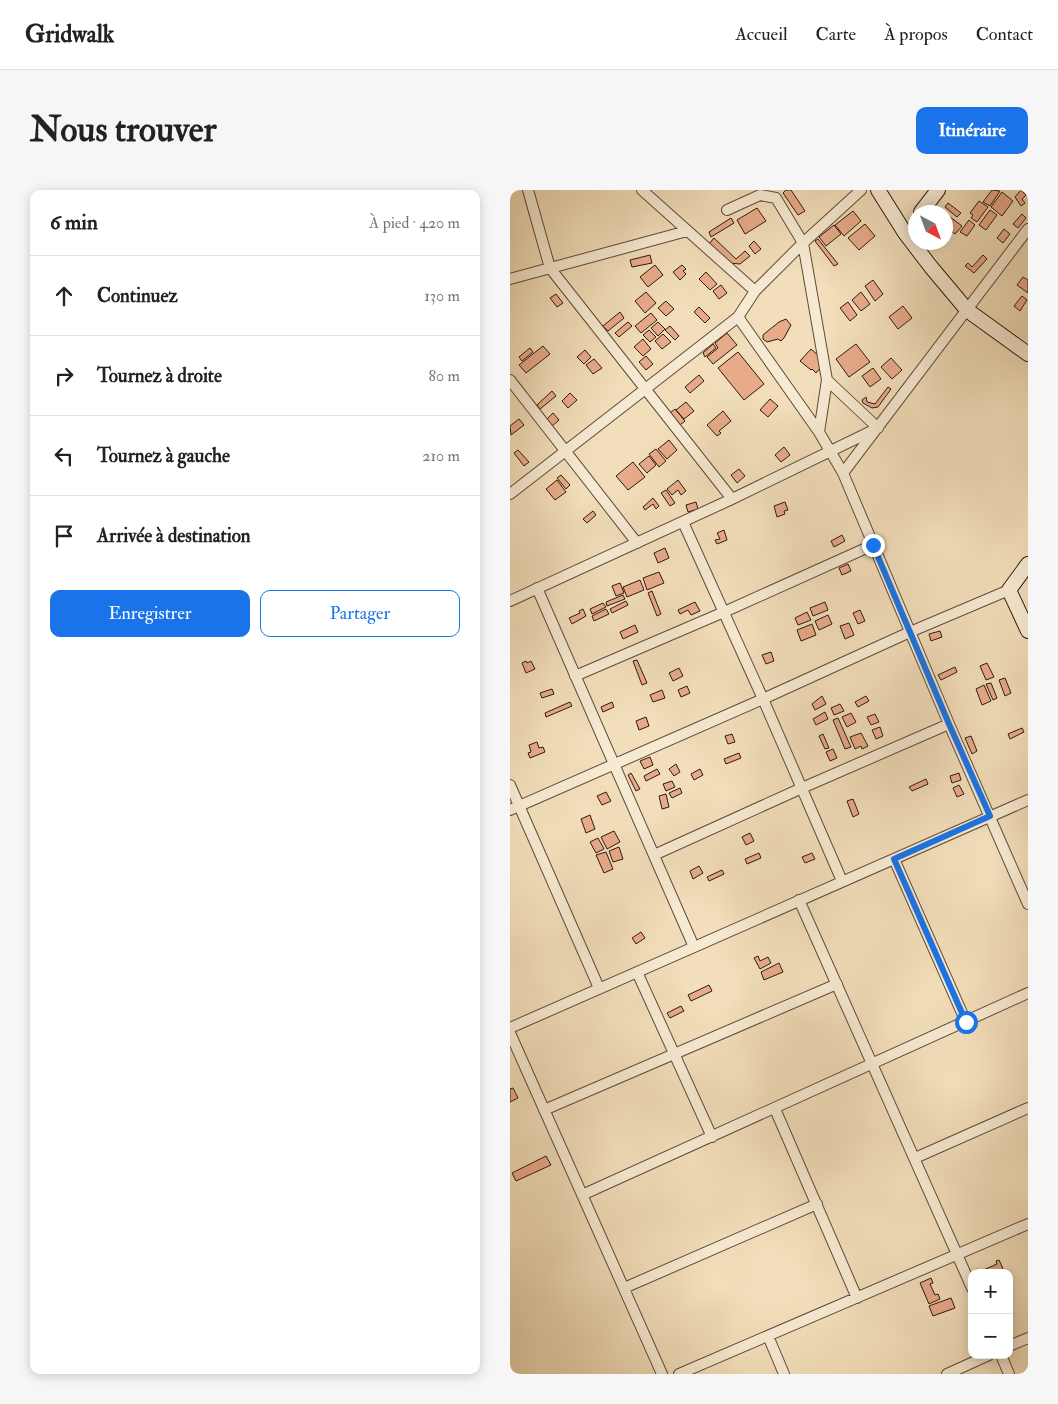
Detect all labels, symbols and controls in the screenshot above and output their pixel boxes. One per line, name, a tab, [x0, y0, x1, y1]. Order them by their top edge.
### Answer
text: Gridwalk	[25, 19, 114, 50]
text: Accueil	[735, 23, 788, 46]
text: Carte	[816, 23, 856, 46]
text: À propos	[884, 23, 948, 46]
text: Contact	[976, 23, 1033, 46]
button: Itinéraire	[916, 107, 1028, 154]
text: Nous trouver	[30, 108, 217, 152]
north arrow	[908, 205, 953, 250]
text: 6 min	[50, 209, 98, 236]
text: À pied · 420 m	[369, 213, 460, 233]
icon: ahead	[50, 282, 78, 310]
text: Continuez	[97, 284, 178, 308]
text: 130 m	[424, 286, 460, 306]
icon: right	[50, 362, 78, 390]
text: Tournez à droite	[97, 364, 222, 388]
text: 80 m	[429, 366, 460, 386]
icon: left	[50, 442, 78, 470]
text: Tournez à gauche	[97, 444, 230, 468]
text: 210 m	[422, 446, 460, 466]
icon: arrive	[50, 522, 78, 550]
text: Arrivée à destination	[97, 524, 251, 548]
route end	[862, 534, 885, 557]
button: Enregistrer	[50, 590, 250, 637]
button: Partager	[260, 590, 460, 637]
route start	[955, 1011, 978, 1034]
map controls	[968, 1269, 1013, 1359]
button: +	[968, 1269, 1013, 1314]
button: −	[968, 1314, 1013, 1359]

